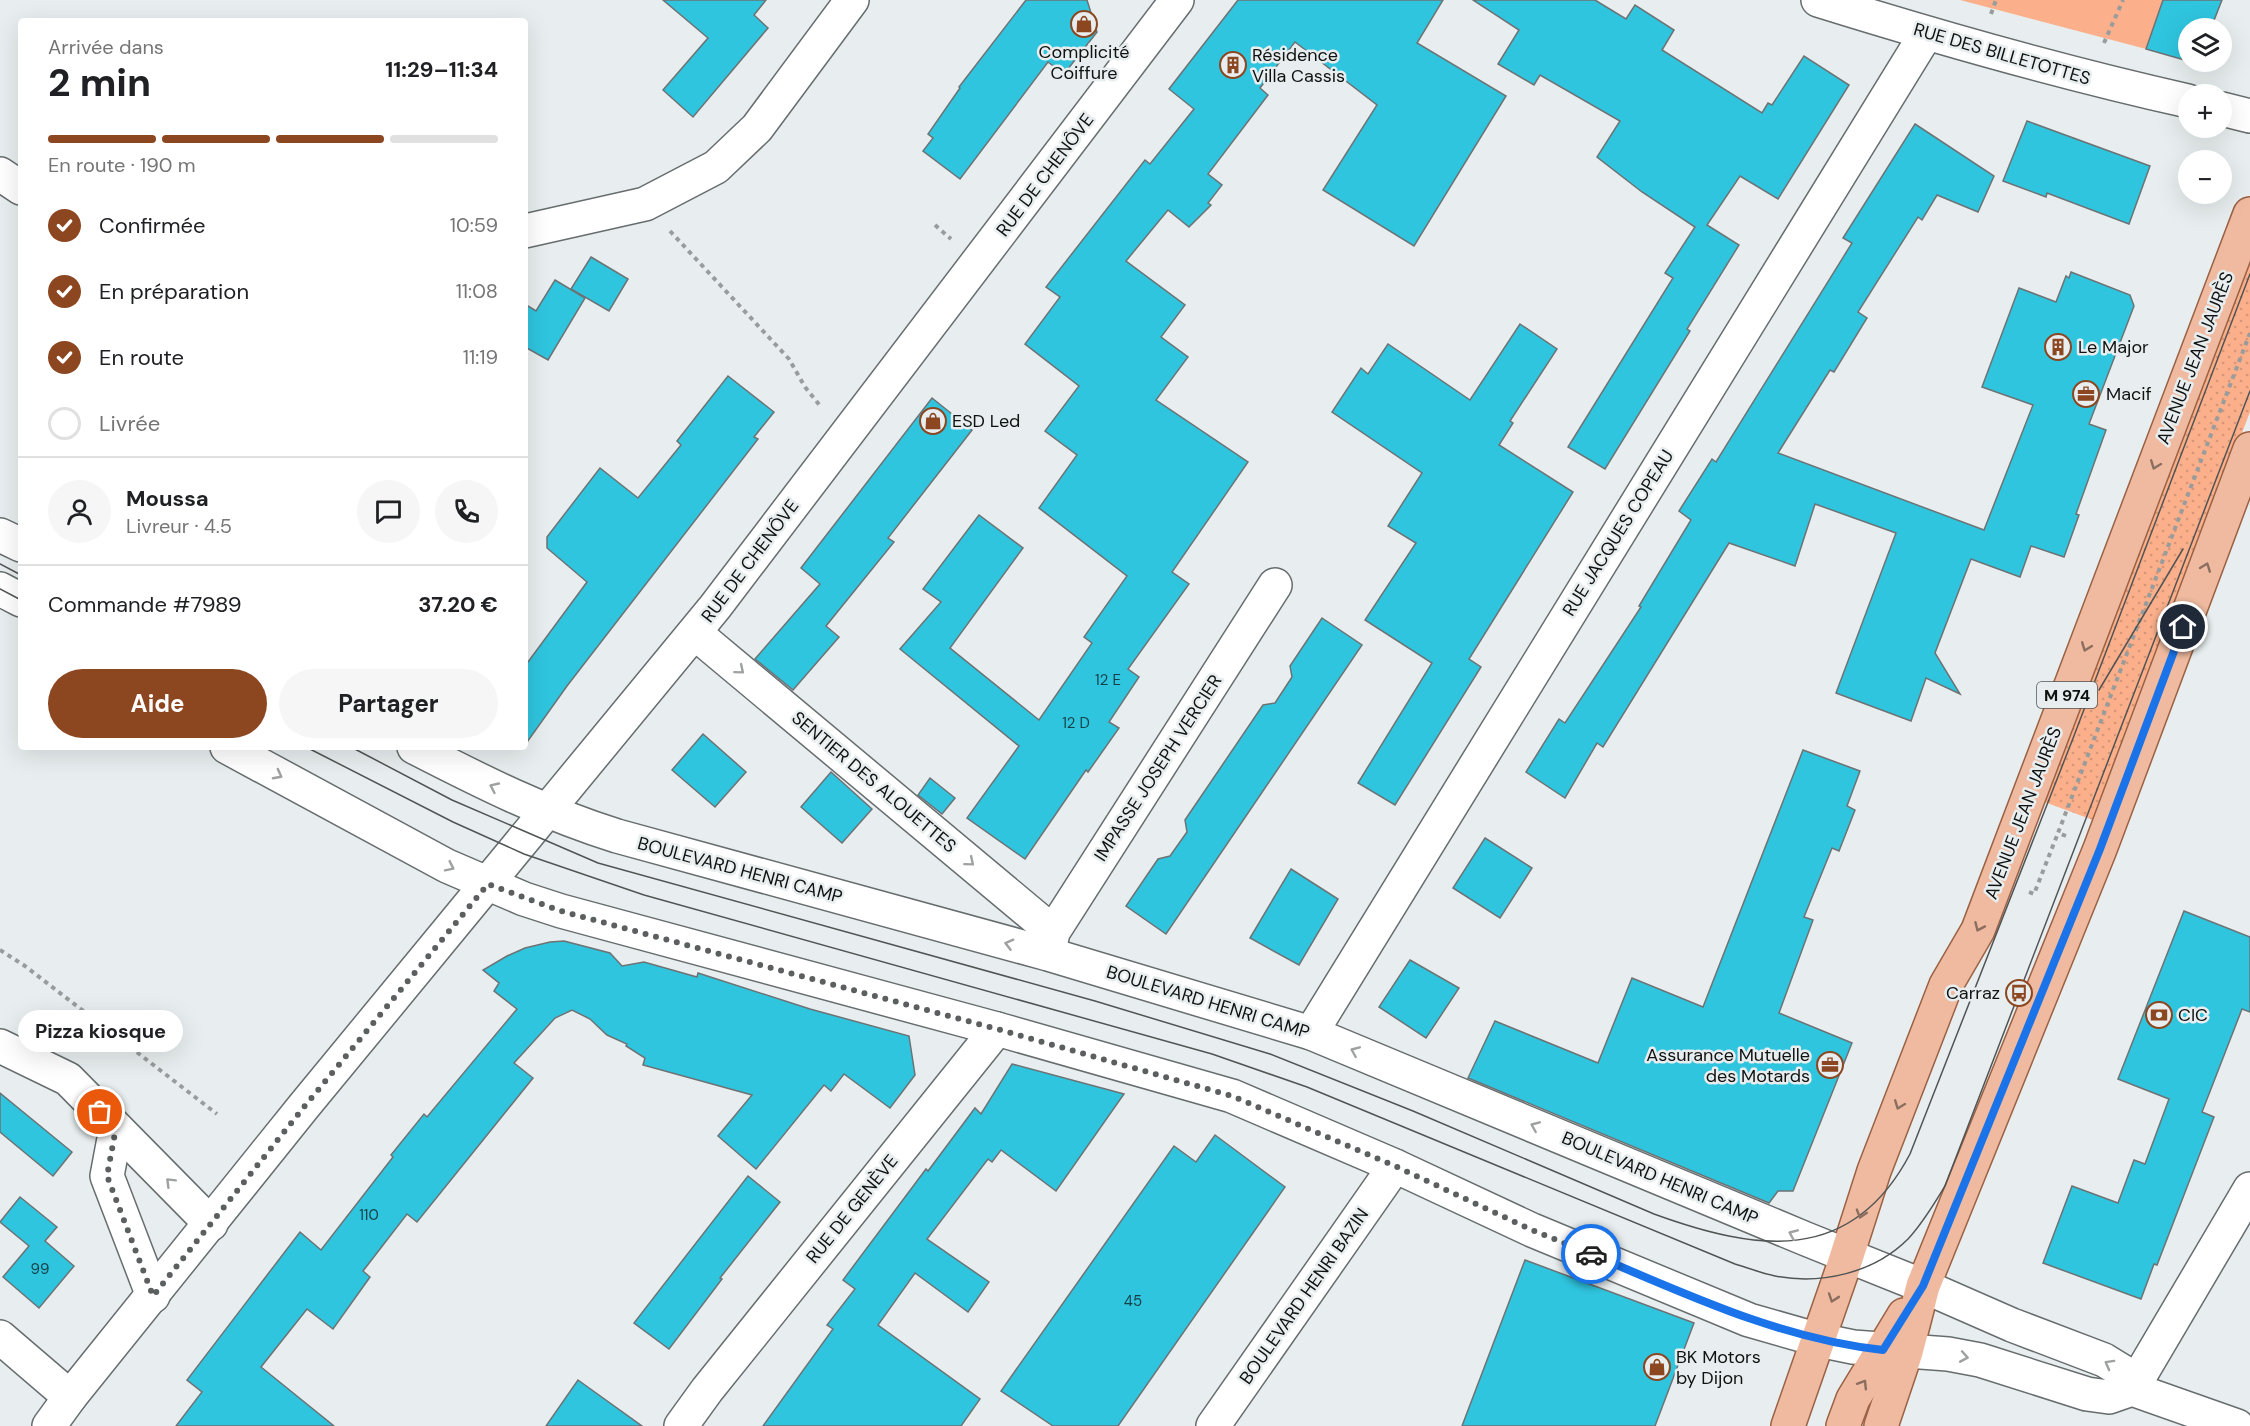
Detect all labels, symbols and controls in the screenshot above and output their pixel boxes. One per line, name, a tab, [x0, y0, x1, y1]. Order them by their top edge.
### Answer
shop icon: Complicité Coiffure	[1069, 9, 1099, 39]
street label: RUE DES BILLETOTTES	[1911, 17, 2093, 91]
map controls	[2178, 18, 2232, 204]
button: layers	[2178, 18, 2232, 72]
text: Arrivée dans	[48, 34, 164, 60]
place label: Complicité Coiffure	[1039, 40, 1129, 85]
place label: Résidence Villa Cassis	[1252, 43, 1345, 88]
building icon: Résidence Villa Cassis	[1218, 50, 1248, 80]
text: 11:29–11:34	[385, 55, 498, 84]
text: 2 min	[48, 57, 151, 108]
button: +	[2178, 84, 2232, 138]
street label: RUE DE CHENÔVE	[991, 109, 1099, 241]
button: −	[2178, 150, 2232, 204]
text: En route · 190 m	[48, 152, 196, 178]
icon: check	[48, 209, 81, 242]
text: Confirmée	[99, 211, 206, 240]
text: 10:59	[450, 212, 498, 238]
street label: AVENUE JEAN JAURÈS	[2151, 268, 2239, 448]
icon: check	[48, 275, 81, 308]
text: En préparation	[99, 277, 249, 306]
text: 11:08	[456, 278, 498, 304]
building icon: Le Major	[2043, 332, 2073, 362]
place label: Le Major	[2078, 335, 2149, 359]
icon: check	[48, 341, 81, 374]
text: En route	[99, 343, 184, 372]
text: 11:19	[463, 344, 498, 370]
office icon: Macif	[2071, 379, 2101, 409]
place label: Macif	[2106, 382, 2152, 406]
shop icon: ESD Led	[918, 406, 948, 436]
text: Livrée	[99, 409, 160, 438]
place label: ESD Led	[952, 409, 1020, 433]
street label: RUE JACQUES COPEAU	[1557, 445, 1679, 621]
one-way arrow	[2149, 459, 2162, 469]
button: person	[48, 480, 111, 543]
button: chat	[357, 480, 420, 543]
button: phone	[435, 480, 498, 543]
text: Moussa	[126, 484, 209, 513]
street label: RUE DE CHENÔVE	[696, 495, 804, 627]
text: Livreur · 4.5	[126, 513, 232, 539]
one-way arrow	[2199, 562, 2211, 573]
text: Commande #7989	[48, 590, 242, 619]
text: 37.20 €	[418, 590, 498, 619]
pin	[2157, 601, 2208, 652]
icon: home	[2166, 610, 2199, 643]
one-way arrow	[2080, 641, 2093, 652]
one-way arrow	[733, 663, 744, 674]
button: Aide	[48, 669, 267, 738]
button: Partager	[279, 669, 498, 738]
street label: IMPASSE JOSEPH VERCIER	[1089, 670, 1227, 866]
house number: 12 E	[1095, 670, 1121, 690]
road number: M 974	[2037, 682, 2097, 708]
street label: SENTIER DES ALOUETTES	[787, 706, 961, 858]
house number: 12 D	[1062, 713, 1090, 733]
street label: AVENUE JEAN JAURÈS	[1979, 723, 2067, 903]
one-way arrow	[272, 768, 282, 779]
one-way arrow	[489, 783, 500, 795]
street label: BOULEVARD HENRI CAMP	[635, 831, 845, 909]
one-way arrow	[963, 855, 974, 866]
one-way arrow	[444, 859, 455, 871]
one-way arrow	[1974, 921, 1986, 932]
one-way arrow	[1004, 938, 1014, 951]
street label: BOULEVARD HENRI CAMP	[1104, 960, 1312, 1044]
bus stop icon: Carraz	[2004, 978, 2034, 1008]
place label: Carraz	[1946, 981, 2000, 1005]
bank icon: CIC	[2144, 1000, 2174, 1030]
place label: CIC	[2178, 1003, 2208, 1027]
callout: Pizza kiosque	[18, 1010, 182, 1052]
text: Pizza kiosque	[35, 1018, 166, 1044]
place label: Assurance Mutuelle des Motards	[1646, 1043, 1810, 1088]
one-way arrow	[1351, 1046, 1362, 1058]
office icon: Assurance Mutuelle des Motards	[1815, 1050, 1845, 1080]
pin	[74, 1086, 125, 1137]
icon: bag	[83, 1095, 116, 1128]
one-way arrow	[1894, 1098, 1906, 1109]
one-way arrow	[1531, 1121, 1542, 1133]
street label: BOULEVARD HENRI CAMP	[1558, 1126, 1762, 1230]
street label: RUE DE GENÈVE	[801, 1150, 903, 1268]
one-way arrow	[166, 1179, 177, 1190]
street label: BOULEVARD HENRI BAZIN	[1234, 1203, 1374, 1389]
house number: 110	[359, 1205, 379, 1225]
one-way arrow	[1855, 1208, 1868, 1219]
courier	[1561, 1224, 1621, 1284]
one-way arrow	[1788, 1229, 1799, 1241]
icon: car	[1575, 1238, 1608, 1271]
house number: 99	[31, 1259, 49, 1279]
house number: 45	[1124, 1291, 1142, 1311]
one-way arrow	[1828, 1292, 1841, 1303]
place label: BK Motors by Dijon	[1676, 1345, 1761, 1390]
one-way arrow	[1959, 1350, 1969, 1363]
shop icon: BK Motors by Dijon	[1642, 1352, 1672, 1382]
one-way arrow	[2105, 1360, 2115, 1371]
one-way arrow	[1855, 1380, 1867, 1390]

